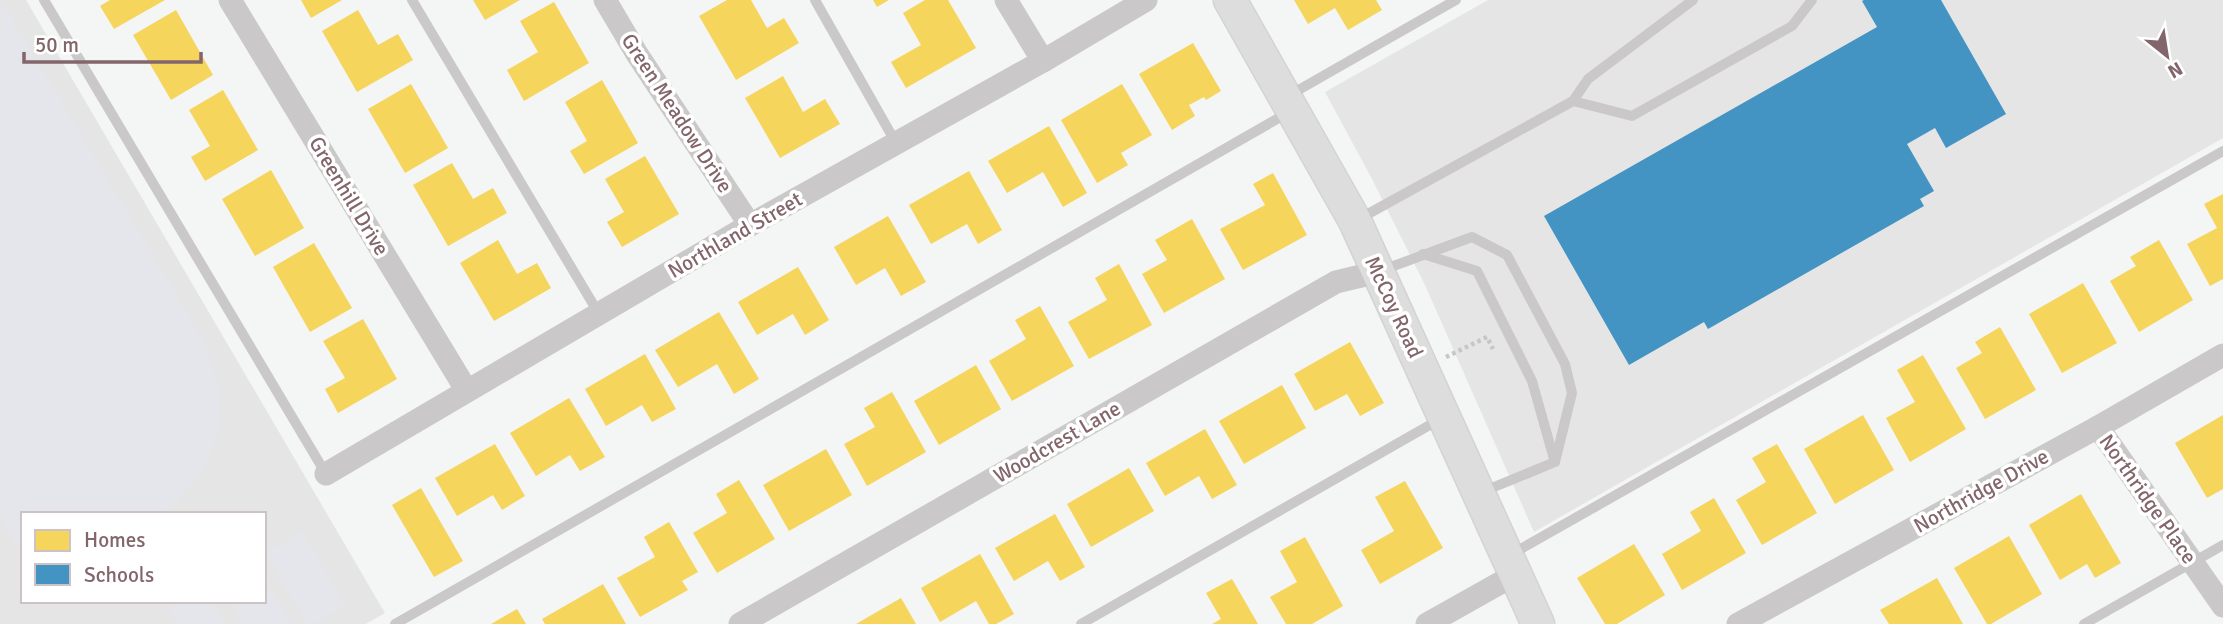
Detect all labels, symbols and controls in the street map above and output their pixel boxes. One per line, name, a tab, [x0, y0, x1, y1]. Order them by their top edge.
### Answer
scale bar	[24, 21, 201, 65]
north arrow	[2132, 21, 2202, 91]
street label: Green Meadow Drive	[616, 29, 738, 197]
text: 50 m	[35, 32, 79, 58]
text: N	[2163, 56, 2187, 84]
street label: Greenhill Drive	[303, 132, 395, 260]
street label: Northland Street	[663, 186, 807, 284]
street label: McCoy Road	[1359, 252, 1429, 362]
street label: Woodcrest Lane	[989, 395, 1125, 489]
street label: Northridge Place	[2094, 429, 2202, 569]
street label: Northridge Drive	[1909, 443, 2053, 539]
legend	[21, 512, 266, 603]
text: Homes	[84, 527, 146, 553]
text: Schools	[84, 562, 154, 588]

